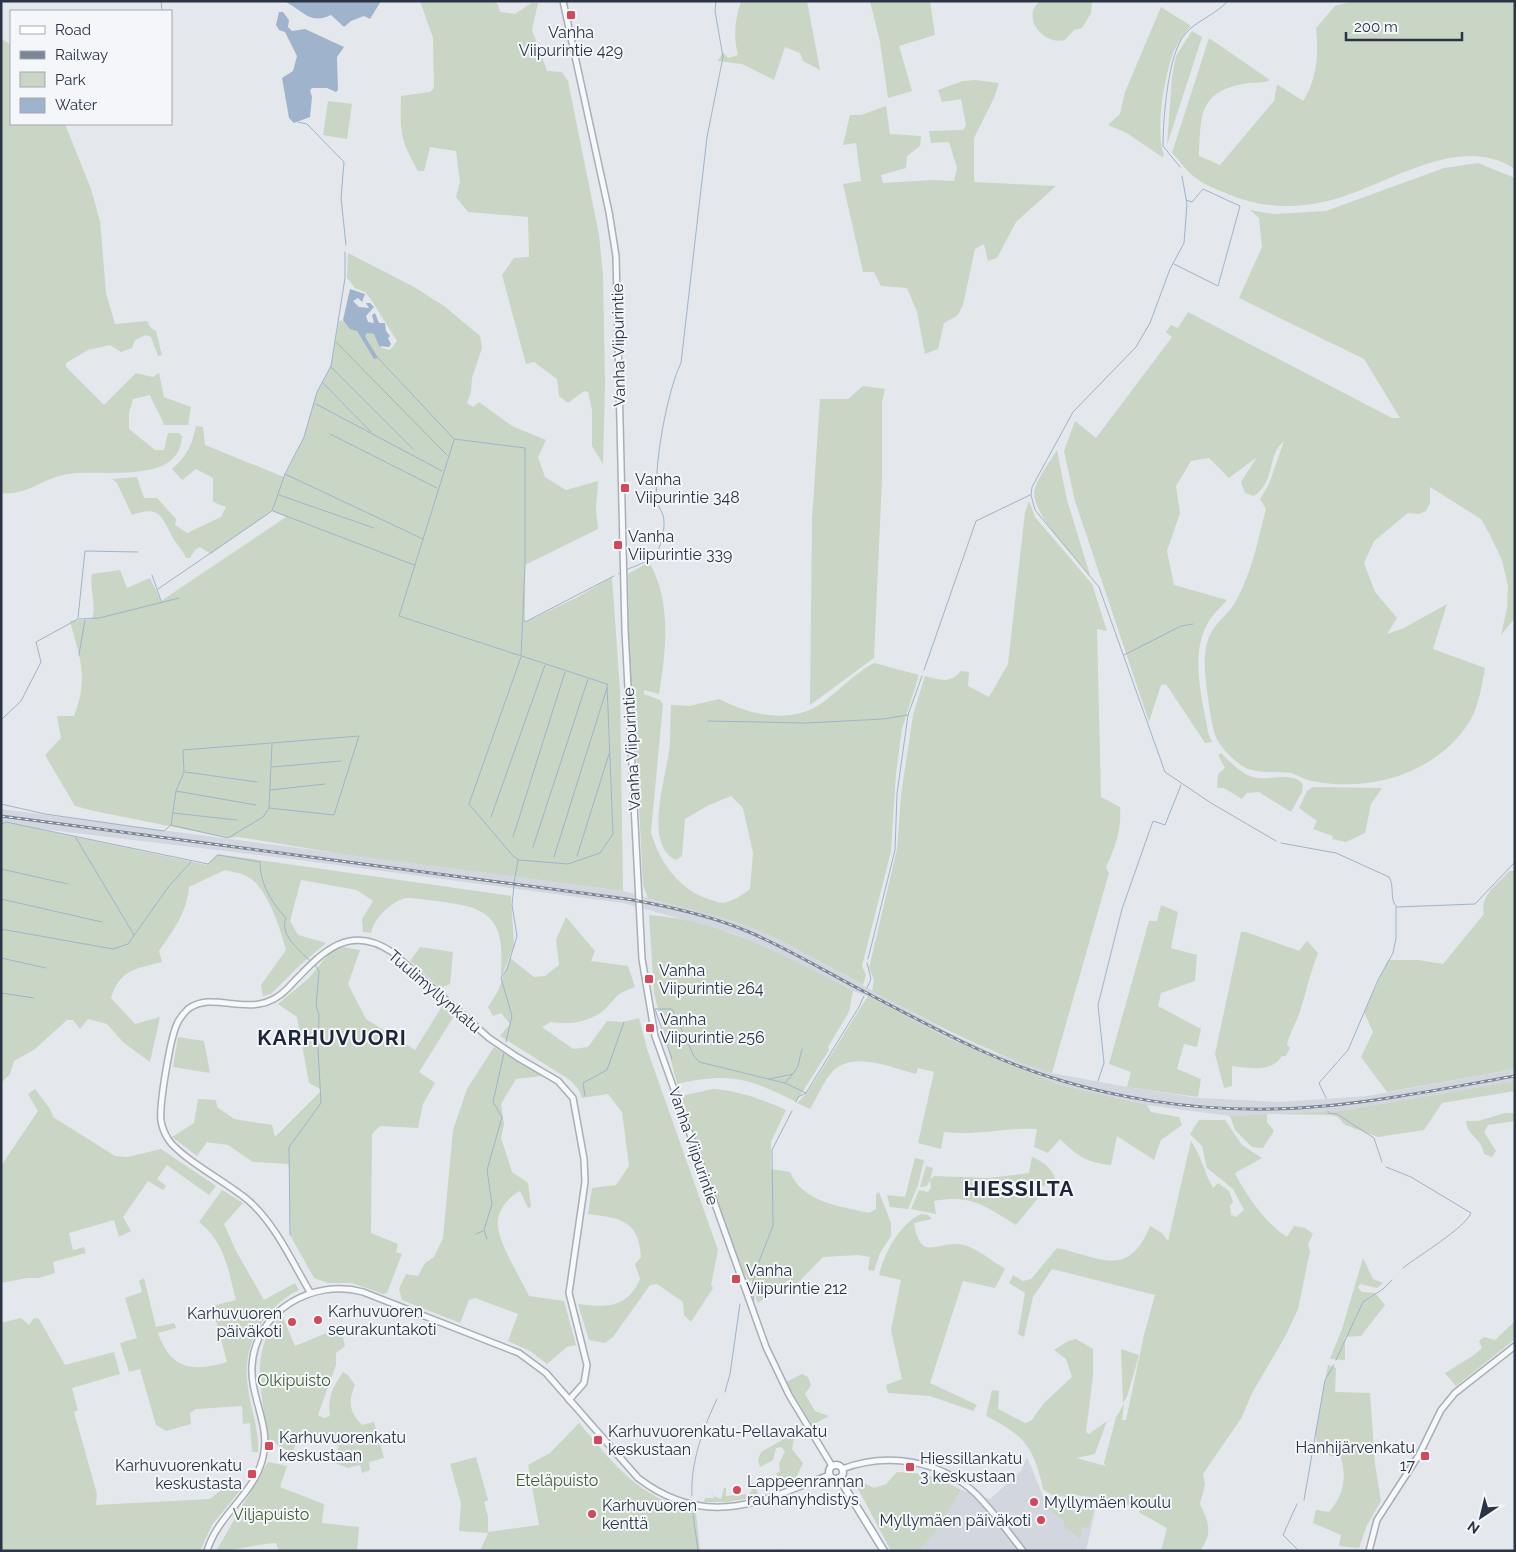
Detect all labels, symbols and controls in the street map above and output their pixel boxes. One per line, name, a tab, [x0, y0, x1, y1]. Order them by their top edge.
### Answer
marker: Vanha Viipurintie 429	[565, 9, 577, 21]
legend	[10, 10, 172, 125]
scale bar	[1346, 10, 1462, 42]
text: 200 m	[1354, 18, 1398, 36]
text: Road	[55, 21, 91, 39]
place label: Vanha Viipurintie 429	[519, 23, 623, 60]
text: Railway	[55, 46, 108, 64]
text: Park	[55, 71, 86, 89]
text: Water	[55, 96, 98, 114]
street label: Vanha Viipurintie	[608, 283, 629, 407]
place label: Vanha Viipurintie 348	[635, 470, 740, 507]
marker: Vanha Viipurintie 348	[619, 482, 631, 494]
place label: Vanha Viipurintie 339	[628, 527, 732, 564]
marker: Vanha Viipurintie 339	[612, 539, 624, 551]
street label: Vanha Viipurintie	[619, 687, 644, 811]
street label: Tuulimyllynkatu	[384, 946, 485, 1037]
place label: Vanha Viipurintie 264	[659, 961, 764, 998]
marker: Vanha Viipurintie 264	[643, 973, 655, 985]
place label: Vanha Viipurintie 256	[660, 1010, 765, 1047]
marker: Vanha Viipurintie 256	[644, 1022, 656, 1034]
district label: KARHUVUORI	[257, 1025, 407, 1050]
street label: Vanha Viipurintie	[664, 1085, 723, 1208]
district label: HIESSILTA	[964, 1176, 1074, 1201]
place label: Vanha Viipurintie 212	[746, 1261, 847, 1298]
marker: Vanha Viipurintie 212	[730, 1273, 742, 1285]
place label: Karhuvuoren seurakuntakoti	[328, 1302, 437, 1339]
place label: Karhuvuoren päiväkoti	[187, 1304, 282, 1341]
marker: Karhuvuoren seurakuntakoti	[312, 1314, 324, 1326]
marker: Karhuvuoren päiväkoti	[286, 1316, 298, 1328]
park label: Olkipuisto	[257, 1371, 331, 1390]
place label: Karhuvuorenkatu-Pellavakatu keskustaan	[608, 1422, 827, 1459]
place label: Karhuvuorenkatu keskustaan	[279, 1428, 406, 1465]
marker: Karhuvuorenkatu-Pellavakatu keskustaan	[592, 1434, 604, 1446]
place label: Hanhijärvenkatu 17	[1296, 1438, 1415, 1475]
marker: Karhuvuorenkatu keskustaan	[263, 1440, 275, 1452]
place label: Hiessillankatu 3 keskustaan	[920, 1449, 1022, 1486]
marker: Hanhijärvenkatu 17	[1419, 1450, 1431, 1462]
place label: Karhuvuorenkatu keskustasta	[115, 1456, 242, 1493]
marker: Hiessillankatu 3 keskustaan	[904, 1461, 916, 1473]
marker: Karhuvuorenkatu keskustasta	[246, 1468, 258, 1480]
park label: Eteläpuisto	[516, 1471, 598, 1490]
place label: Lappeenrannan rauhanyhdistys	[747, 1472, 864, 1509]
marker: Lappeenrannan rauhanyhdistys	[731, 1484, 743, 1496]
north arrow	[1456, 1492, 1506, 1542]
place label: Myllymäen koulu	[1044, 1493, 1171, 1512]
place label: Karhuvuoren kenttä	[602, 1496, 697, 1533]
marker: Myllymäen koulu	[1028, 1496, 1040, 1508]
park label: Viljapuisto	[233, 1505, 309, 1524]
marker: Karhuvuoren kenttä	[586, 1508, 598, 1520]
place label: Myllymäen päiväkoti	[880, 1511, 1031, 1530]
marker: Myllymäen päiväkoti	[1035, 1514, 1047, 1526]
text: N	[1465, 1518, 1483, 1537]

